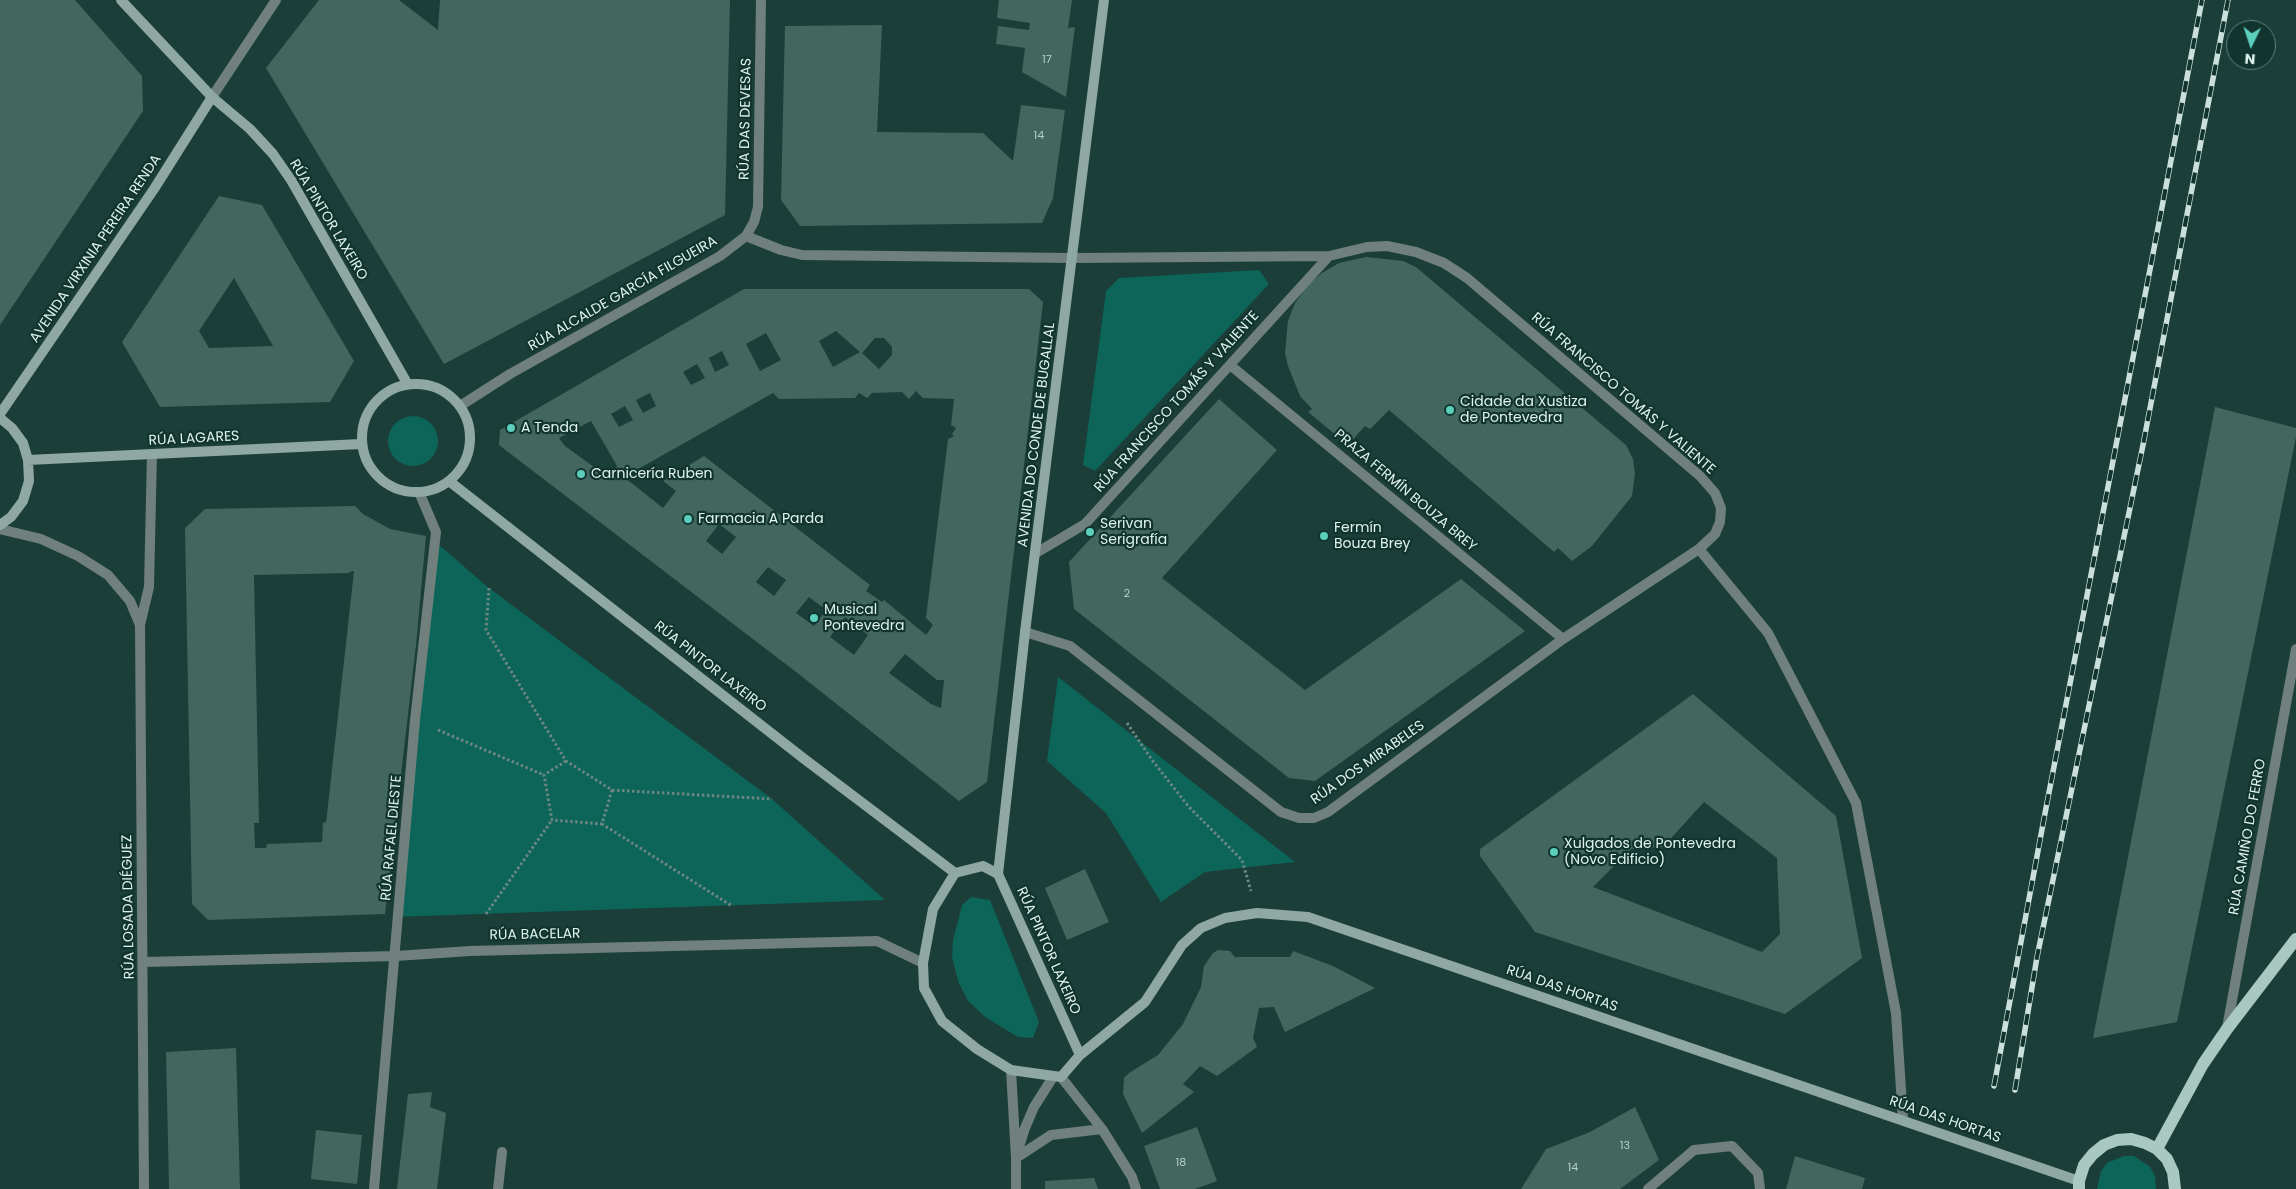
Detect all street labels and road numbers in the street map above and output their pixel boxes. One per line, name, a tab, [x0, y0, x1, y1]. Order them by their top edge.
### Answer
street label: RÚA DAS DEVESAS	[737, 58, 755, 180]
street label: AVENIDA VIRXINIA PEREIRA RENDA	[27, 152, 165, 346]
street label: RÚA PINTOR LAXEIRO	[285, 157, 371, 283]
street label: RÚA ALCALDE GARCÍA FILGUEIRA	[526, 233, 720, 355]
street label: RÚA FRANCISCO TOMÁS Y VALIENTE	[1091, 308, 1263, 496]
street label: RÚA FRANCISCO TOMÁS Y VALIENTE	[1528, 310, 1718, 478]
street label: AVENIDA DO CONDE DE BUGALLAL	[1015, 322, 1059, 548]
street label: PRAZA FERMÍN BOUZA BREY	[1330, 426, 1480, 556]
street label: RÚA LAGARES	[148, 428, 240, 450]
street label: RÚA PINTOR LAXEIRO	[651, 618, 769, 716]
street label: RÚA DOS MIRABELES	[1308, 718, 1428, 808]
street label: RÚA CAMIÑO DO FERRO	[2226, 758, 2270, 916]
street label: RÚA RAFAEL DIESTE	[378, 774, 406, 902]
street label: RÚA LOSADA DIÉGUEZ	[119, 835, 139, 979]
street label: RÚA PINTOR LAXEIRO	[1012, 885, 1084, 1017]
street label: RÚA BACELAR	[489, 926, 581, 944]
street label: RÚA DAS HORTAS	[1504, 962, 1620, 1016]
street label: RÚA DAS HORTAS	[1887, 1093, 2003, 1147]

